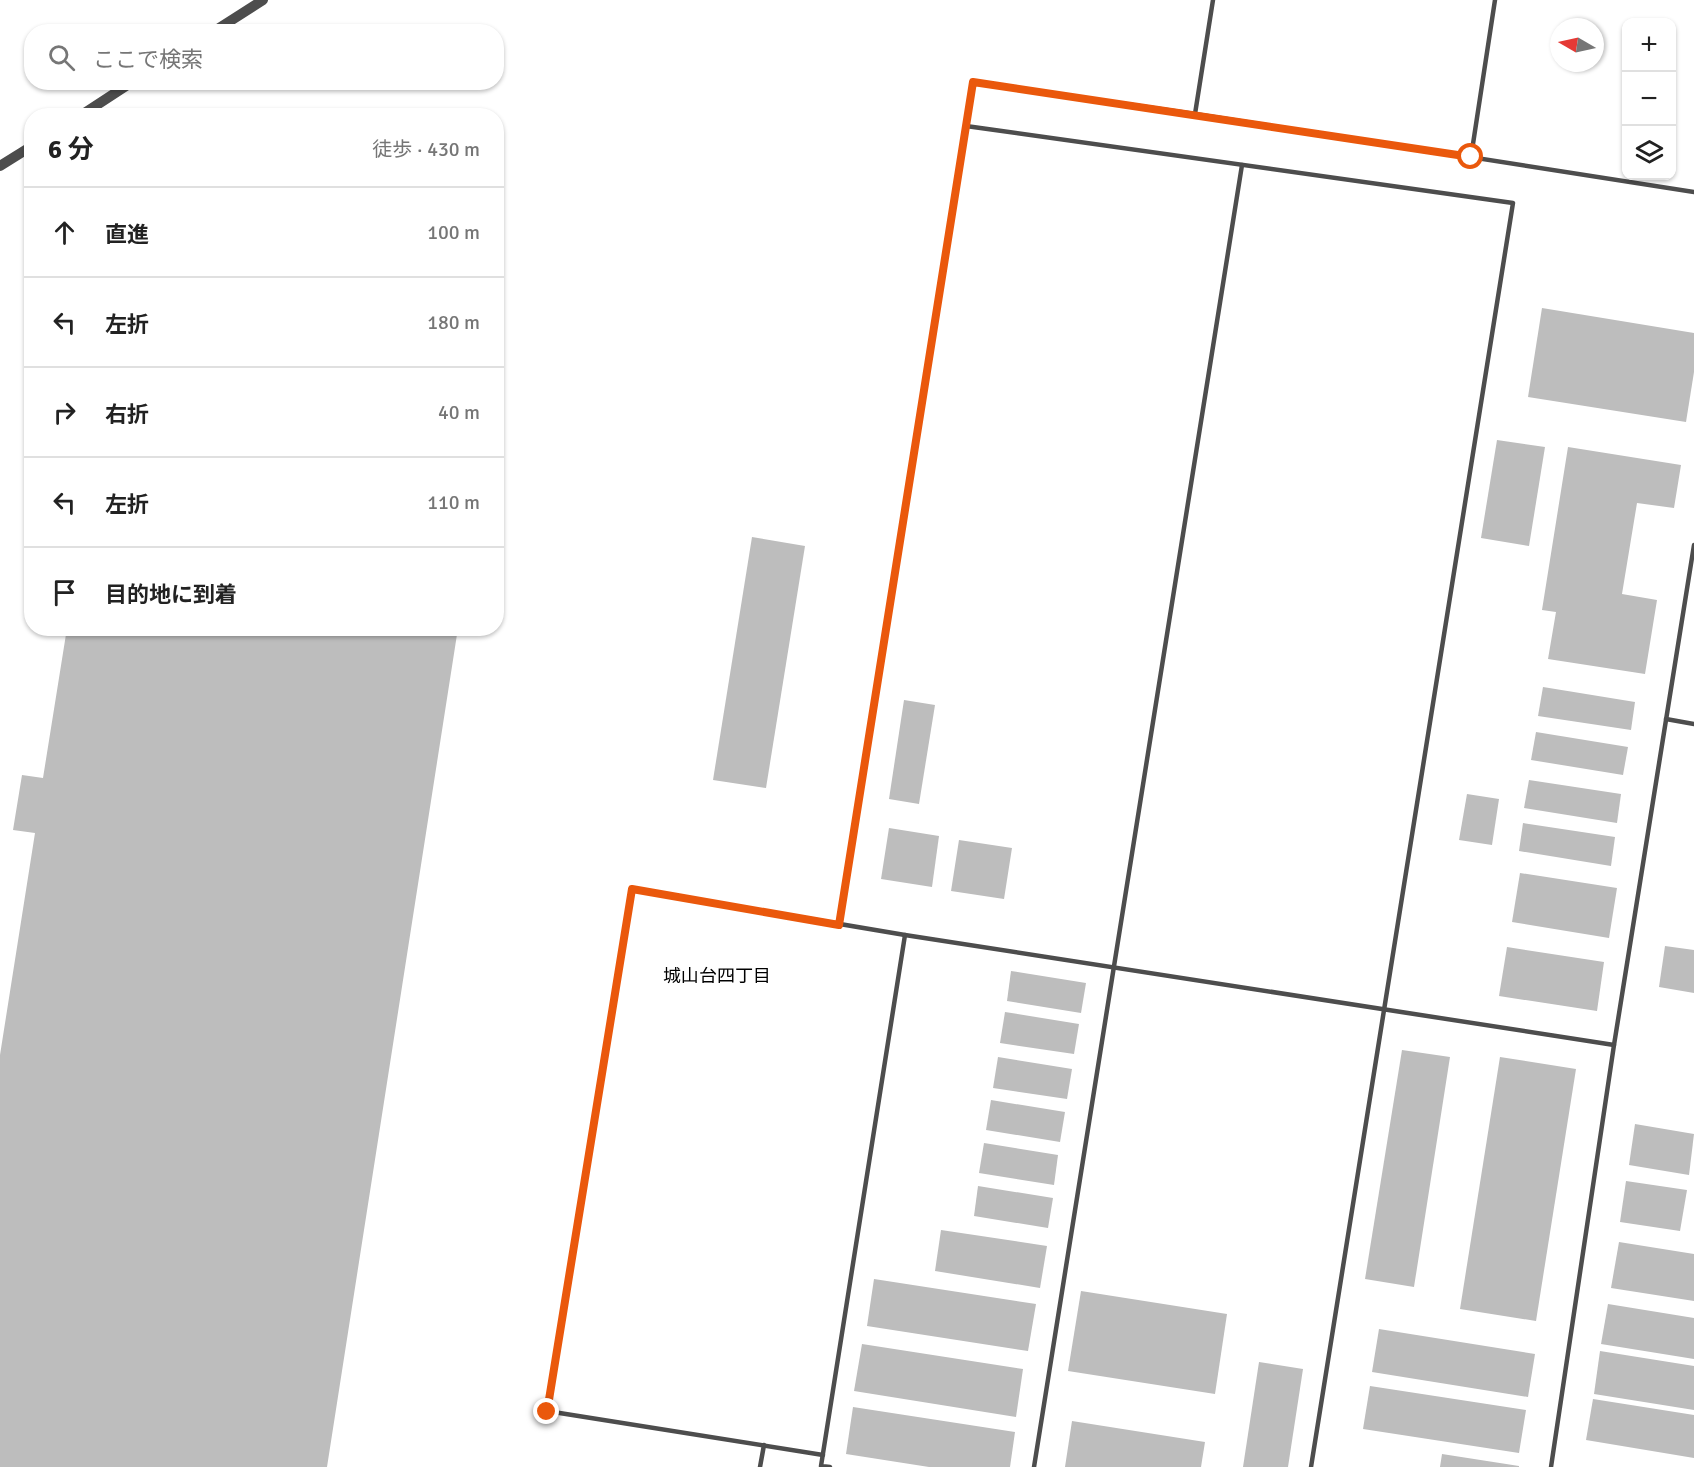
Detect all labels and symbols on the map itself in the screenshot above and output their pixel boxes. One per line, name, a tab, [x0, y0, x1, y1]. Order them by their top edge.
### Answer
north arrow	[1550, 18, 1604, 72]
route start	[1457, 143, 1483, 169]
district label: 城山台四丁目	[663, 965, 771, 987]
route end	[533, 1398, 559, 1424]

